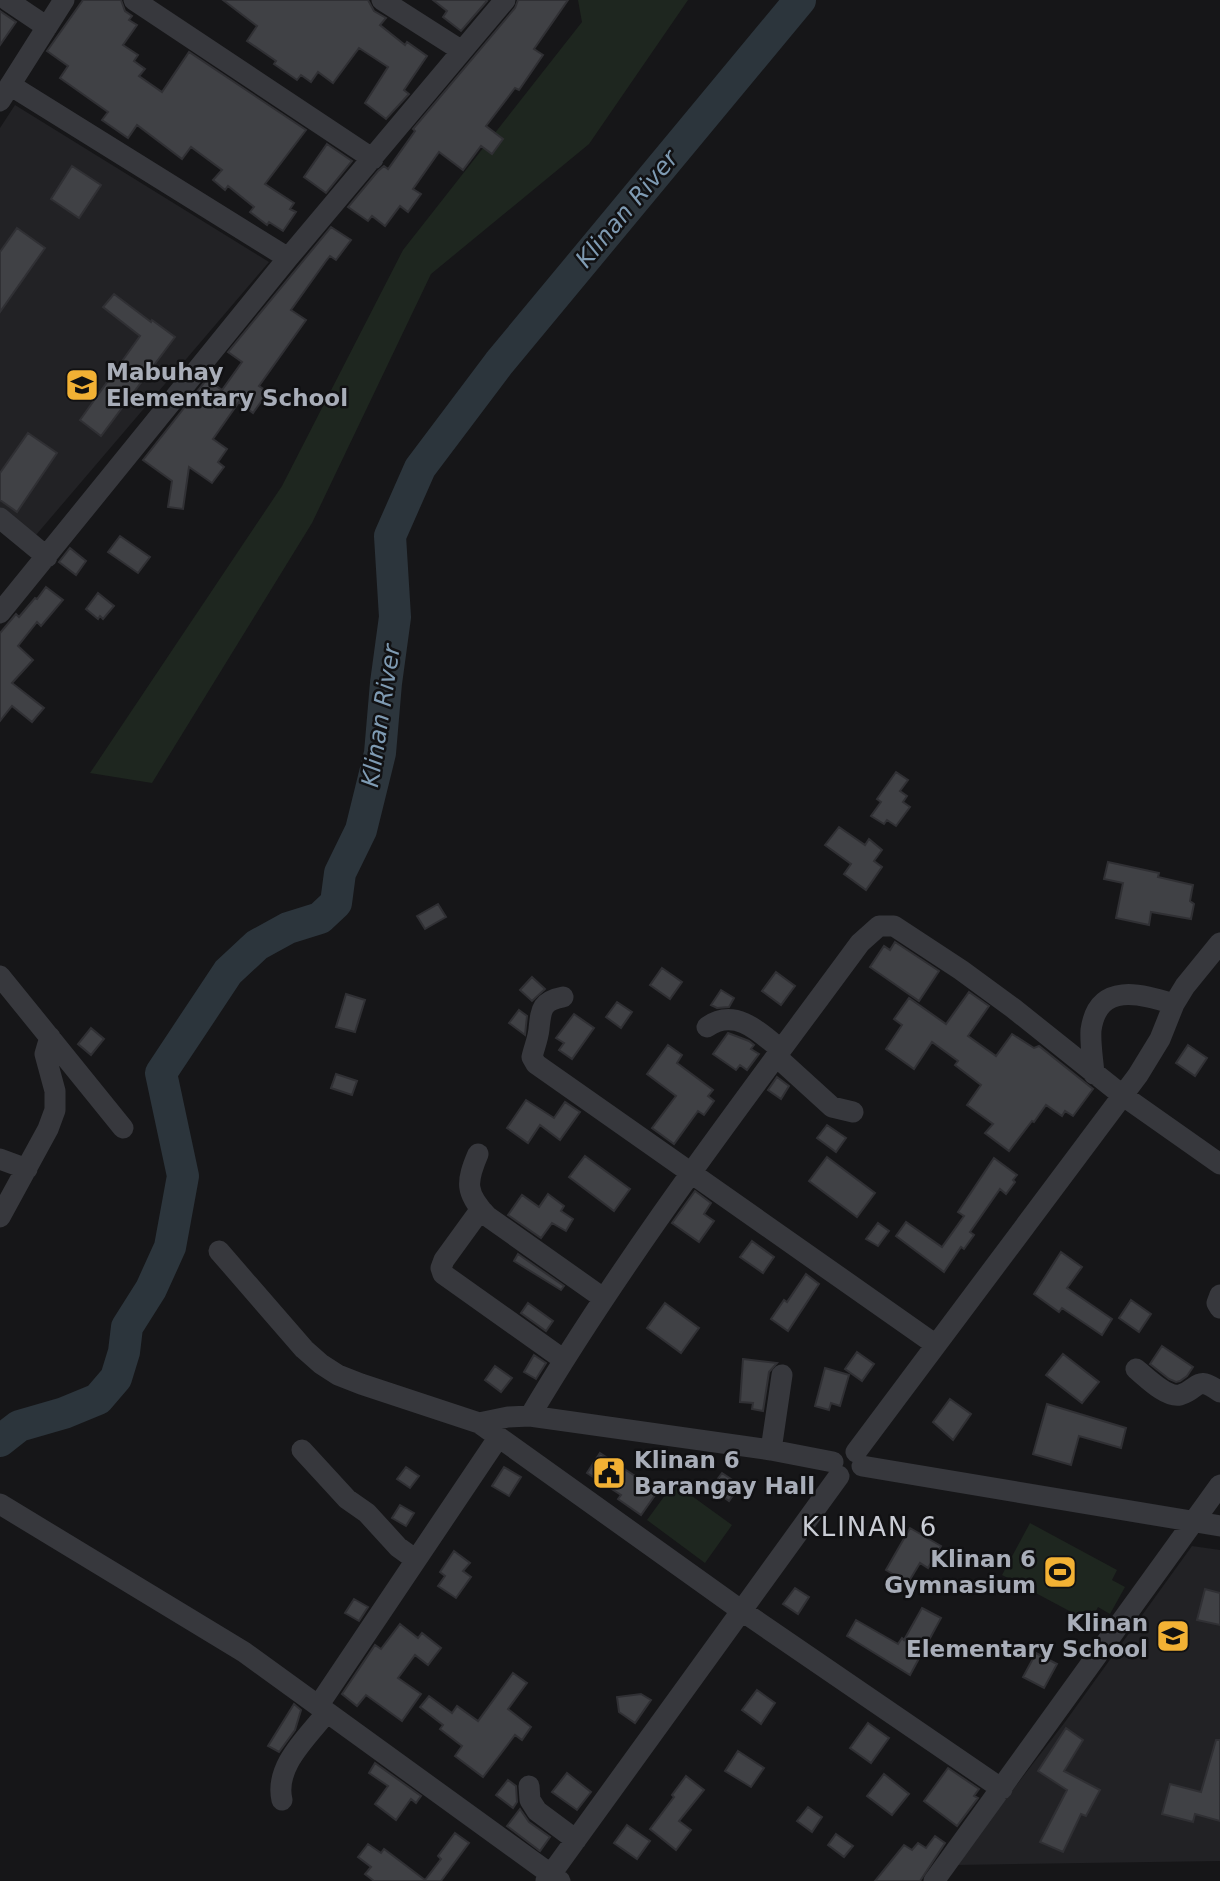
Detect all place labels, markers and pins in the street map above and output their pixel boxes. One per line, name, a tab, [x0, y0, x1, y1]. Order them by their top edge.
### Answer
place label: Mabuhay Elementary School	[106, 359, 348, 411]
school or university icon: Mabuhay Elementary School	[63, 366, 101, 404]
place label: Klinan 6 Barangay Hall	[634, 1447, 815, 1499]
public building icon: Klinan 6 Barangay Hall	[590, 1454, 628, 1492]
place label: Klinan 6 Gymnasium	[884, 1546, 1036, 1598]
sports icon: Klinan 6 Gymnasium	[1041, 1553, 1079, 1591]
place label: Klinan Elementary School	[906, 1610, 1148, 1662]
school or university icon: Klinan Elementary School	[1154, 1617, 1192, 1655]

